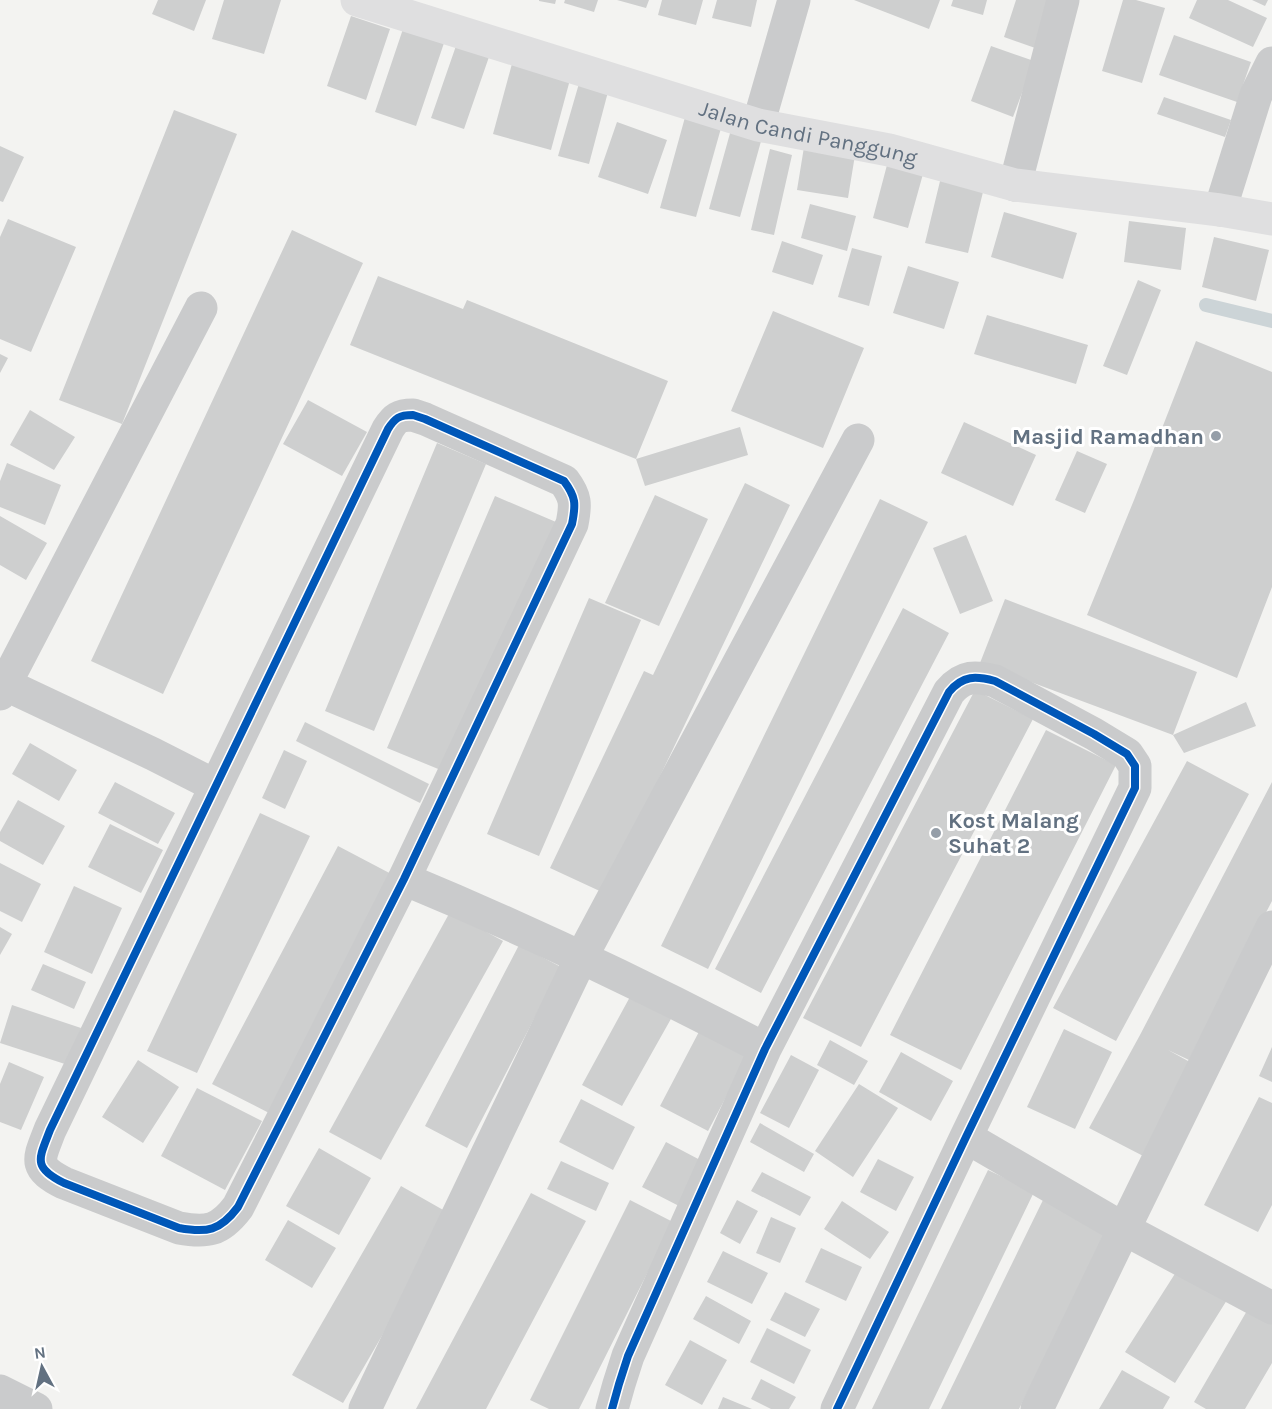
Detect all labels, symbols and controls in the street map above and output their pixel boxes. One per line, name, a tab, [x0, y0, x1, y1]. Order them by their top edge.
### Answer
street label: Jalan Candi Panggung	[696, 96, 921, 171]
place label: Masjid Ramadhan	[1012, 424, 1204, 450]
marker: Masjid Ramadhan	[1209, 429, 1223, 443]
place label: Kost Malang Suhat 2	[948, 808, 1079, 859]
marker: Kost Malang Suhat 2	[929, 826, 943, 840]
north arrow	[12, 1337, 72, 1397]
text: N	[33, 1342, 47, 1363]

